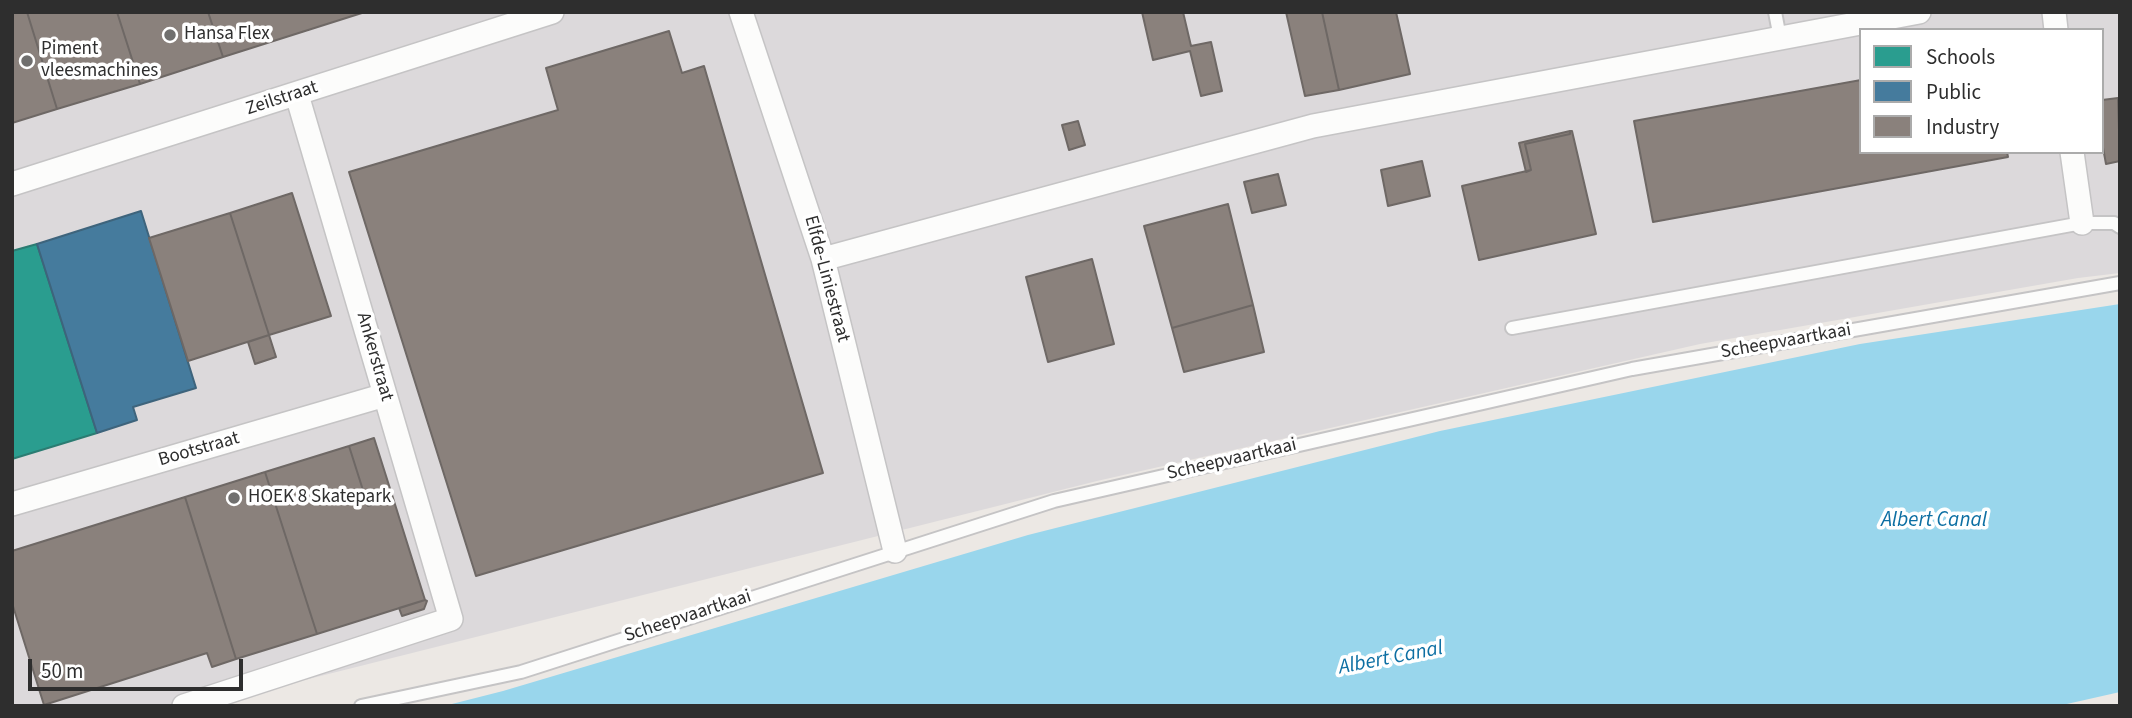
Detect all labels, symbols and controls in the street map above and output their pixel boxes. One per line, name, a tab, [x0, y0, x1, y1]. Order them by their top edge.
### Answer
place label: Hansa Flex	[184, 24, 270, 46]
marker: Hansa Flex	[162, 27, 178, 43]
legend	[1859, 28, 2104, 154]
place label: Piment vleesmachines	[41, 39, 158, 83]
text: Schools	[1926, 42, 1995, 72]
marker: Piment vleesmachines	[19, 53, 35, 69]
street label: Zeilstraat	[243, 77, 321, 121]
text: Public	[1926, 77, 1981, 107]
text: Industry	[1926, 112, 1999, 142]
street label: Elfde-Liniestraat	[798, 213, 854, 345]
street label: Ankerstraat	[350, 310, 398, 404]
street label: Scheepvaartkaai	[1719, 319, 1853, 365]
street label: Bootstraat	[156, 428, 242, 472]
street label: Scheepvaartkaai	[1165, 434, 1299, 486]
place label: HOEK 8 Skatepark	[248, 487, 391, 509]
marker: HOEK 8 Skatepark	[226, 490, 242, 506]
water label: Albert Canal	[1881, 508, 1987, 534]
street label: Scheepvaartkaai	[622, 586, 754, 648]
water label: Albert Canal	[1337, 637, 1445, 681]
scale bar	[32, 644, 247, 688]
text: 50 m	[41, 656, 83, 686]

